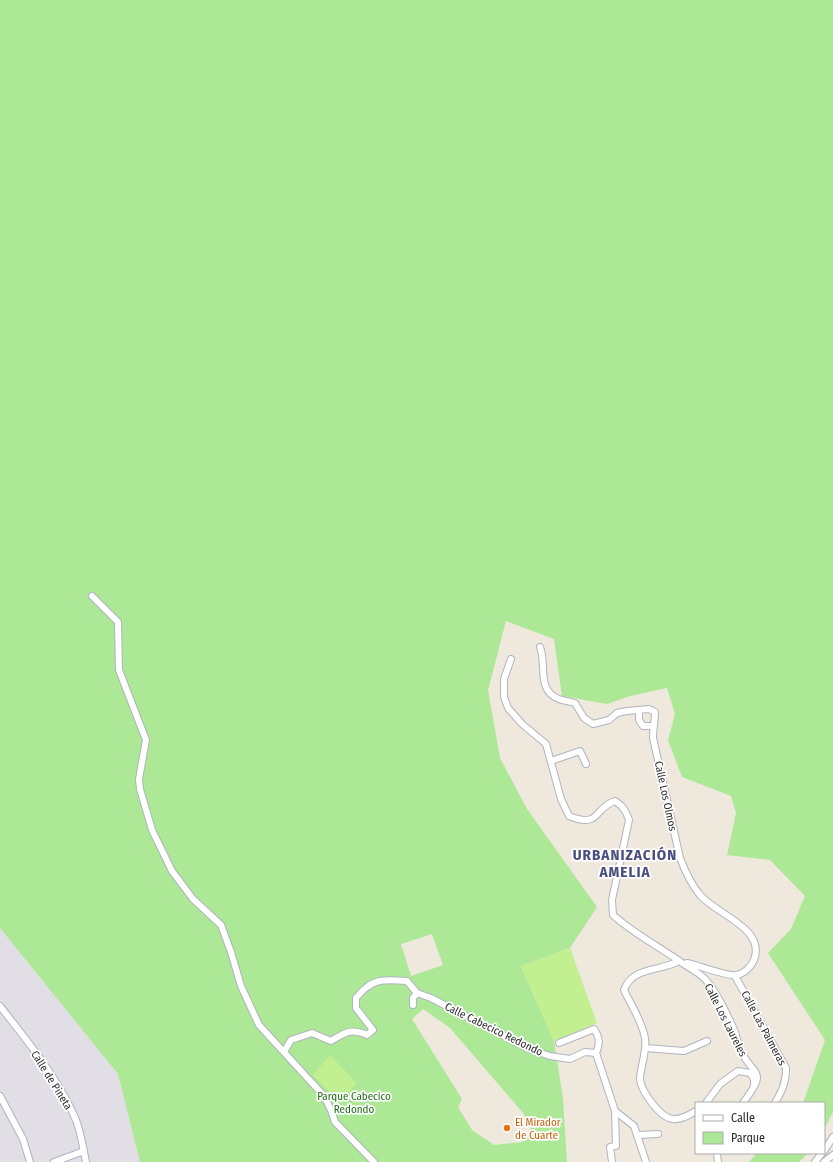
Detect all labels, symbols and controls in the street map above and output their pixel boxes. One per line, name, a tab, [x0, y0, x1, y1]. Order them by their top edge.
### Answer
street label: Calle Los Olmos	[652, 760, 679, 832]
district label: URBANIZACIÓN AMELIA	[573, 846, 677, 881]
street label: Calle Los Laureles	[702, 982, 750, 1059]
street label: Calle Las Palmeras	[738, 989, 789, 1068]
street label: Calle Cabecico Redondo	[443, 1000, 545, 1059]
street label: Calle de Pineta	[28, 1048, 75, 1112]
park label: Parque Cabecico Redondo	[317, 1090, 391, 1116]
legend	[695, 1102, 825, 1154]
text: Calle	[731, 1111, 755, 1125]
place label: El Mirador de Cuarte	[515, 1116, 561, 1142]
marker: El Mirador de Cuarte	[502, 1123, 512, 1133]
text: Parque	[731, 1131, 765, 1145]

